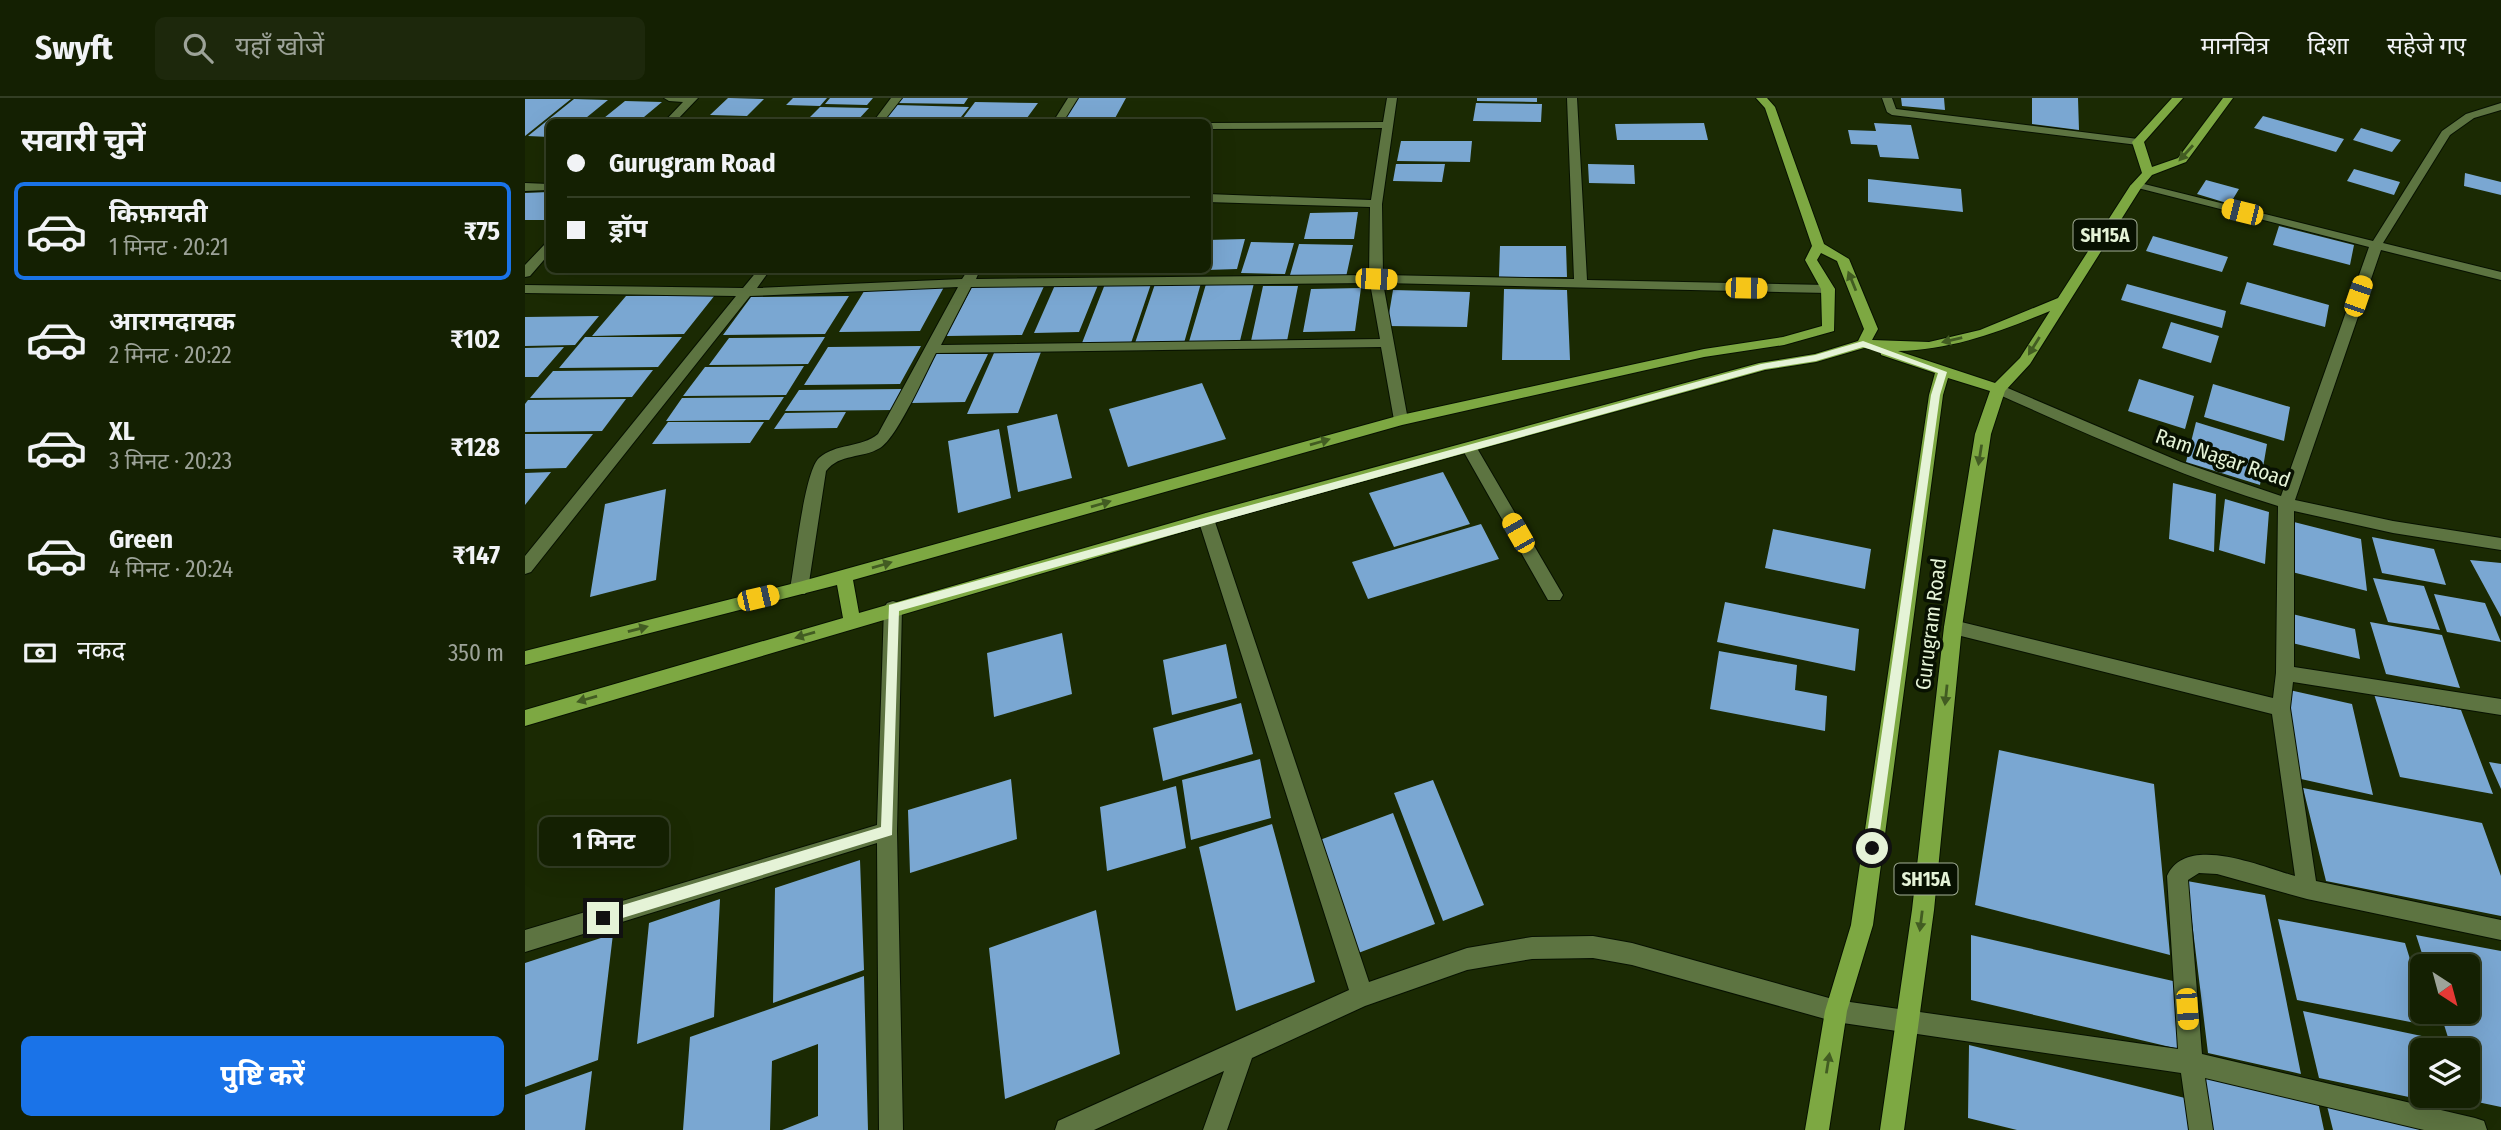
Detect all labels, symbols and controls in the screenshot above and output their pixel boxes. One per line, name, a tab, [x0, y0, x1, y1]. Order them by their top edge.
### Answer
search box	[155, 17, 645, 80]
text: Swyft	[35, 28, 113, 68]
icon: search	[179, 29, 217, 67]
text: यहाँ खोजें	[235, 31, 324, 62]
text: मानचित्र	[2201, 32, 2269, 60]
text: दिशा	[2307, 32, 2349, 60]
text: सहेजे गए	[2387, 32, 2466, 60]
text: सवारी चुनें	[21, 121, 145, 159]
one-way arrow	[2178, 144, 2194, 162]
text: Gurugram Road	[609, 148, 776, 179]
car	[2220, 197, 2265, 227]
text: किफ़ायती	[109, 198, 208, 229]
icon: car	[25, 200, 88, 263]
text: ड्रॉप	[609, 213, 647, 244]
text: ₹75	[464, 216, 500, 247]
road number: SH15A	[2073, 220, 2137, 251]
text: 1 मिनट · 20:21	[109, 233, 229, 261]
car	[1355, 268, 1398, 290]
one-way arrow	[1846, 270, 1857, 291]
car	[2342, 273, 2375, 319]
car	[1725, 277, 1768, 299]
text: आरामदायक	[109, 306, 235, 337]
icon: car	[25, 308, 88, 371]
text: ₹102	[450, 324, 500, 355]
one-way arrow	[1941, 335, 1963, 346]
one-way arrow	[2028, 337, 2041, 356]
text: 2 मिनट · 20:22	[109, 341, 232, 369]
icon: car	[25, 416, 88, 479]
text: XL	[109, 416, 135, 447]
street label: Ram Nagar Road	[2152, 423, 2294, 493]
text: ₹128	[451, 432, 500, 463]
one-way arrow	[1310, 437, 1331, 447]
one-way arrow	[1974, 444, 1985, 466]
text: 3 मिनट · 20:23	[109, 447, 232, 475]
one-way arrow	[1091, 498, 1112, 508]
car	[1499, 510, 1538, 556]
icon: car	[25, 524, 88, 587]
text: Green	[109, 524, 173, 555]
text: ₹147	[452, 540, 500, 571]
text: 4 मिनट · 20:24	[109, 555, 233, 583]
street label: Gurugram Road	[1910, 557, 1952, 691]
one-way arrow	[872, 560, 893, 570]
car	[736, 583, 781, 613]
one-way arrow	[628, 623, 650, 634]
one-way arrow	[794, 630, 815, 640]
icon: cash	[21, 634, 59, 672]
text: नकद	[77, 635, 125, 666]
text: 350 m	[448, 639, 504, 667]
one-way arrow	[1940, 684, 1951, 706]
one-way arrow	[576, 695, 597, 705]
callout: 1 मिनट	[538, 816, 668, 866]
text: 1 मिनट	[573, 827, 635, 855]
route start	[1856, 832, 1888, 864]
road number: SH15A	[1895, 864, 1957, 894]
route end	[587, 902, 619, 934]
one-way arrow	[1916, 910, 1927, 932]
north arrow	[2410, 954, 2480, 1024]
map controls	[2410, 954, 2480, 1108]
car	[2176, 987, 2199, 1031]
button: पुष्टि करें	[21, 1036, 504, 1116]
button: layers	[2410, 1038, 2480, 1108]
one-way arrow	[1823, 1052, 1834, 1074]

